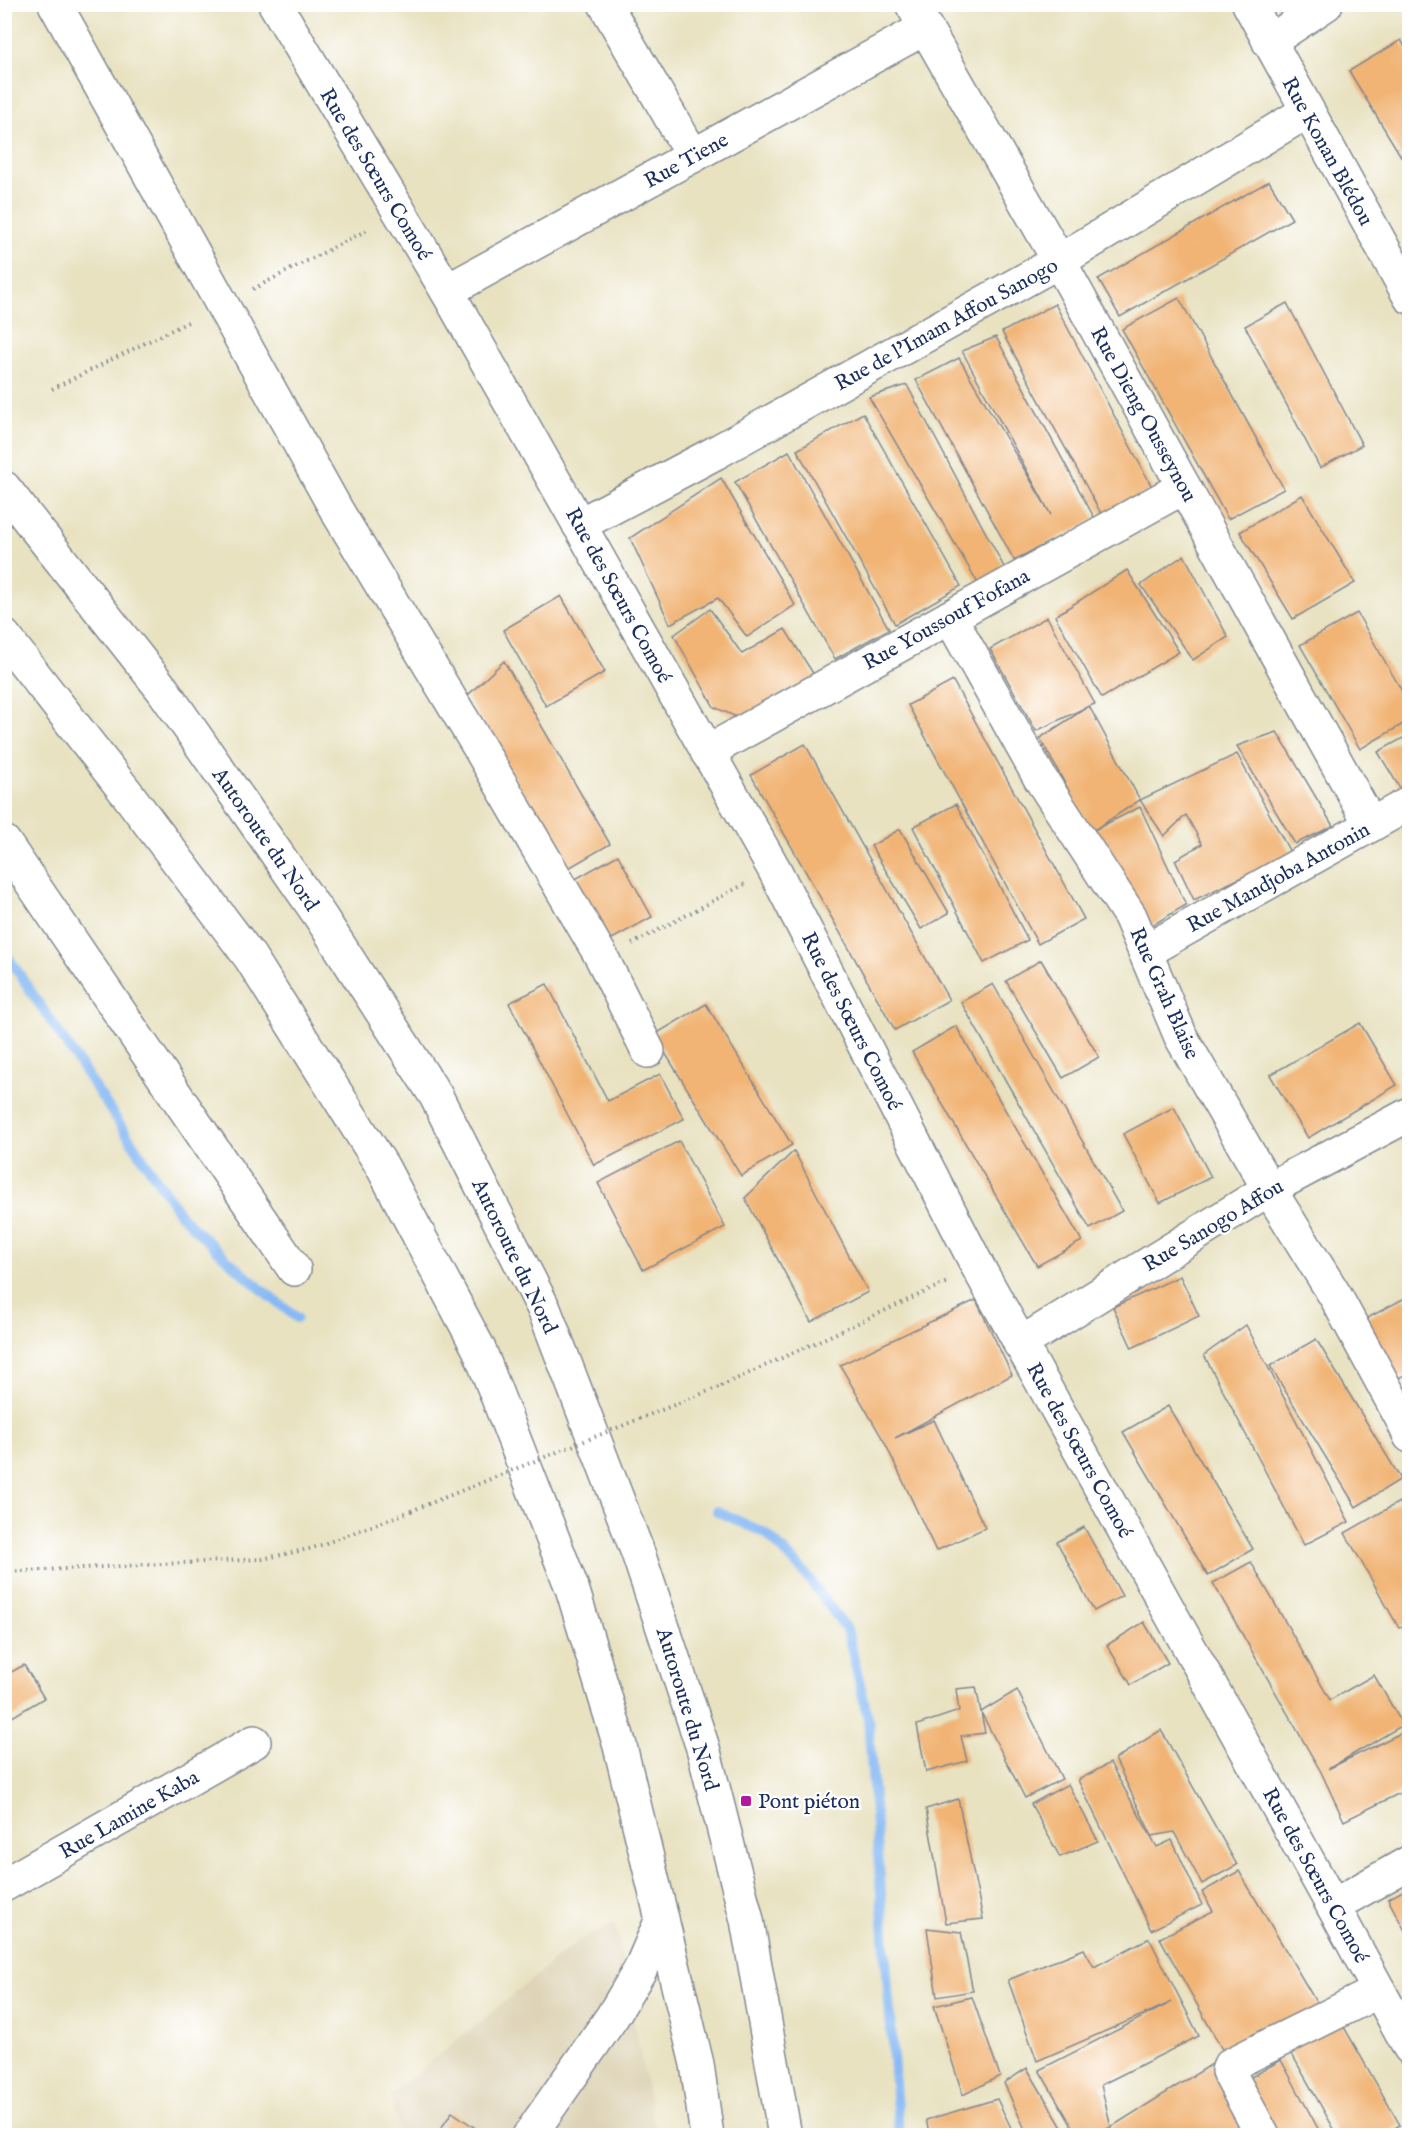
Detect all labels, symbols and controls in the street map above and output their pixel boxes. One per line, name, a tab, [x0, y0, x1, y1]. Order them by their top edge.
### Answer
street label: Rue Konan Blédou	[1275, 73, 1379, 231]
street label: Rue des Sœurs Comoé	[313, 84, 437, 266]
street label: Rue Tiene	[640, 127, 734, 195]
street label: Rue de l'Imam Affou Sanogo	[830, 253, 1063, 398]
street label: Rue Dieng Ousseynou	[1083, 322, 1202, 507]
street label: Rue des Sœurs Comoé	[558, 503, 677, 689]
street label: Rue Youssouf Fofana	[859, 563, 1036, 677]
street label: Autoroute du Nord	[205, 762, 325, 918]
street label: Rue Mandjoba Antonin	[1182, 817, 1375, 940]
street label: Rue Grah Blaise	[1123, 923, 1205, 1064]
street label: Rue des Sœurs Comoé	[794, 928, 907, 1116]
street label: Autoroute du Nord	[464, 1174, 563, 1339]
street label: Rue Sanogo Affou	[1139, 1174, 1289, 1279]
street label: Rue des Sœurs Comoé	[1019, 1358, 1138, 1544]
street label: Autoroute du Nord	[649, 1624, 724, 1795]
street label: Rue Lamine Kaba	[55, 1764, 205, 1866]
street label: Rue des Sœurs Comoé	[1255, 1783, 1374, 1969]
place label: Pont piéton	[758, 1789, 860, 1816]
marker: Pont piéton	[739, 1794, 753, 1808]

